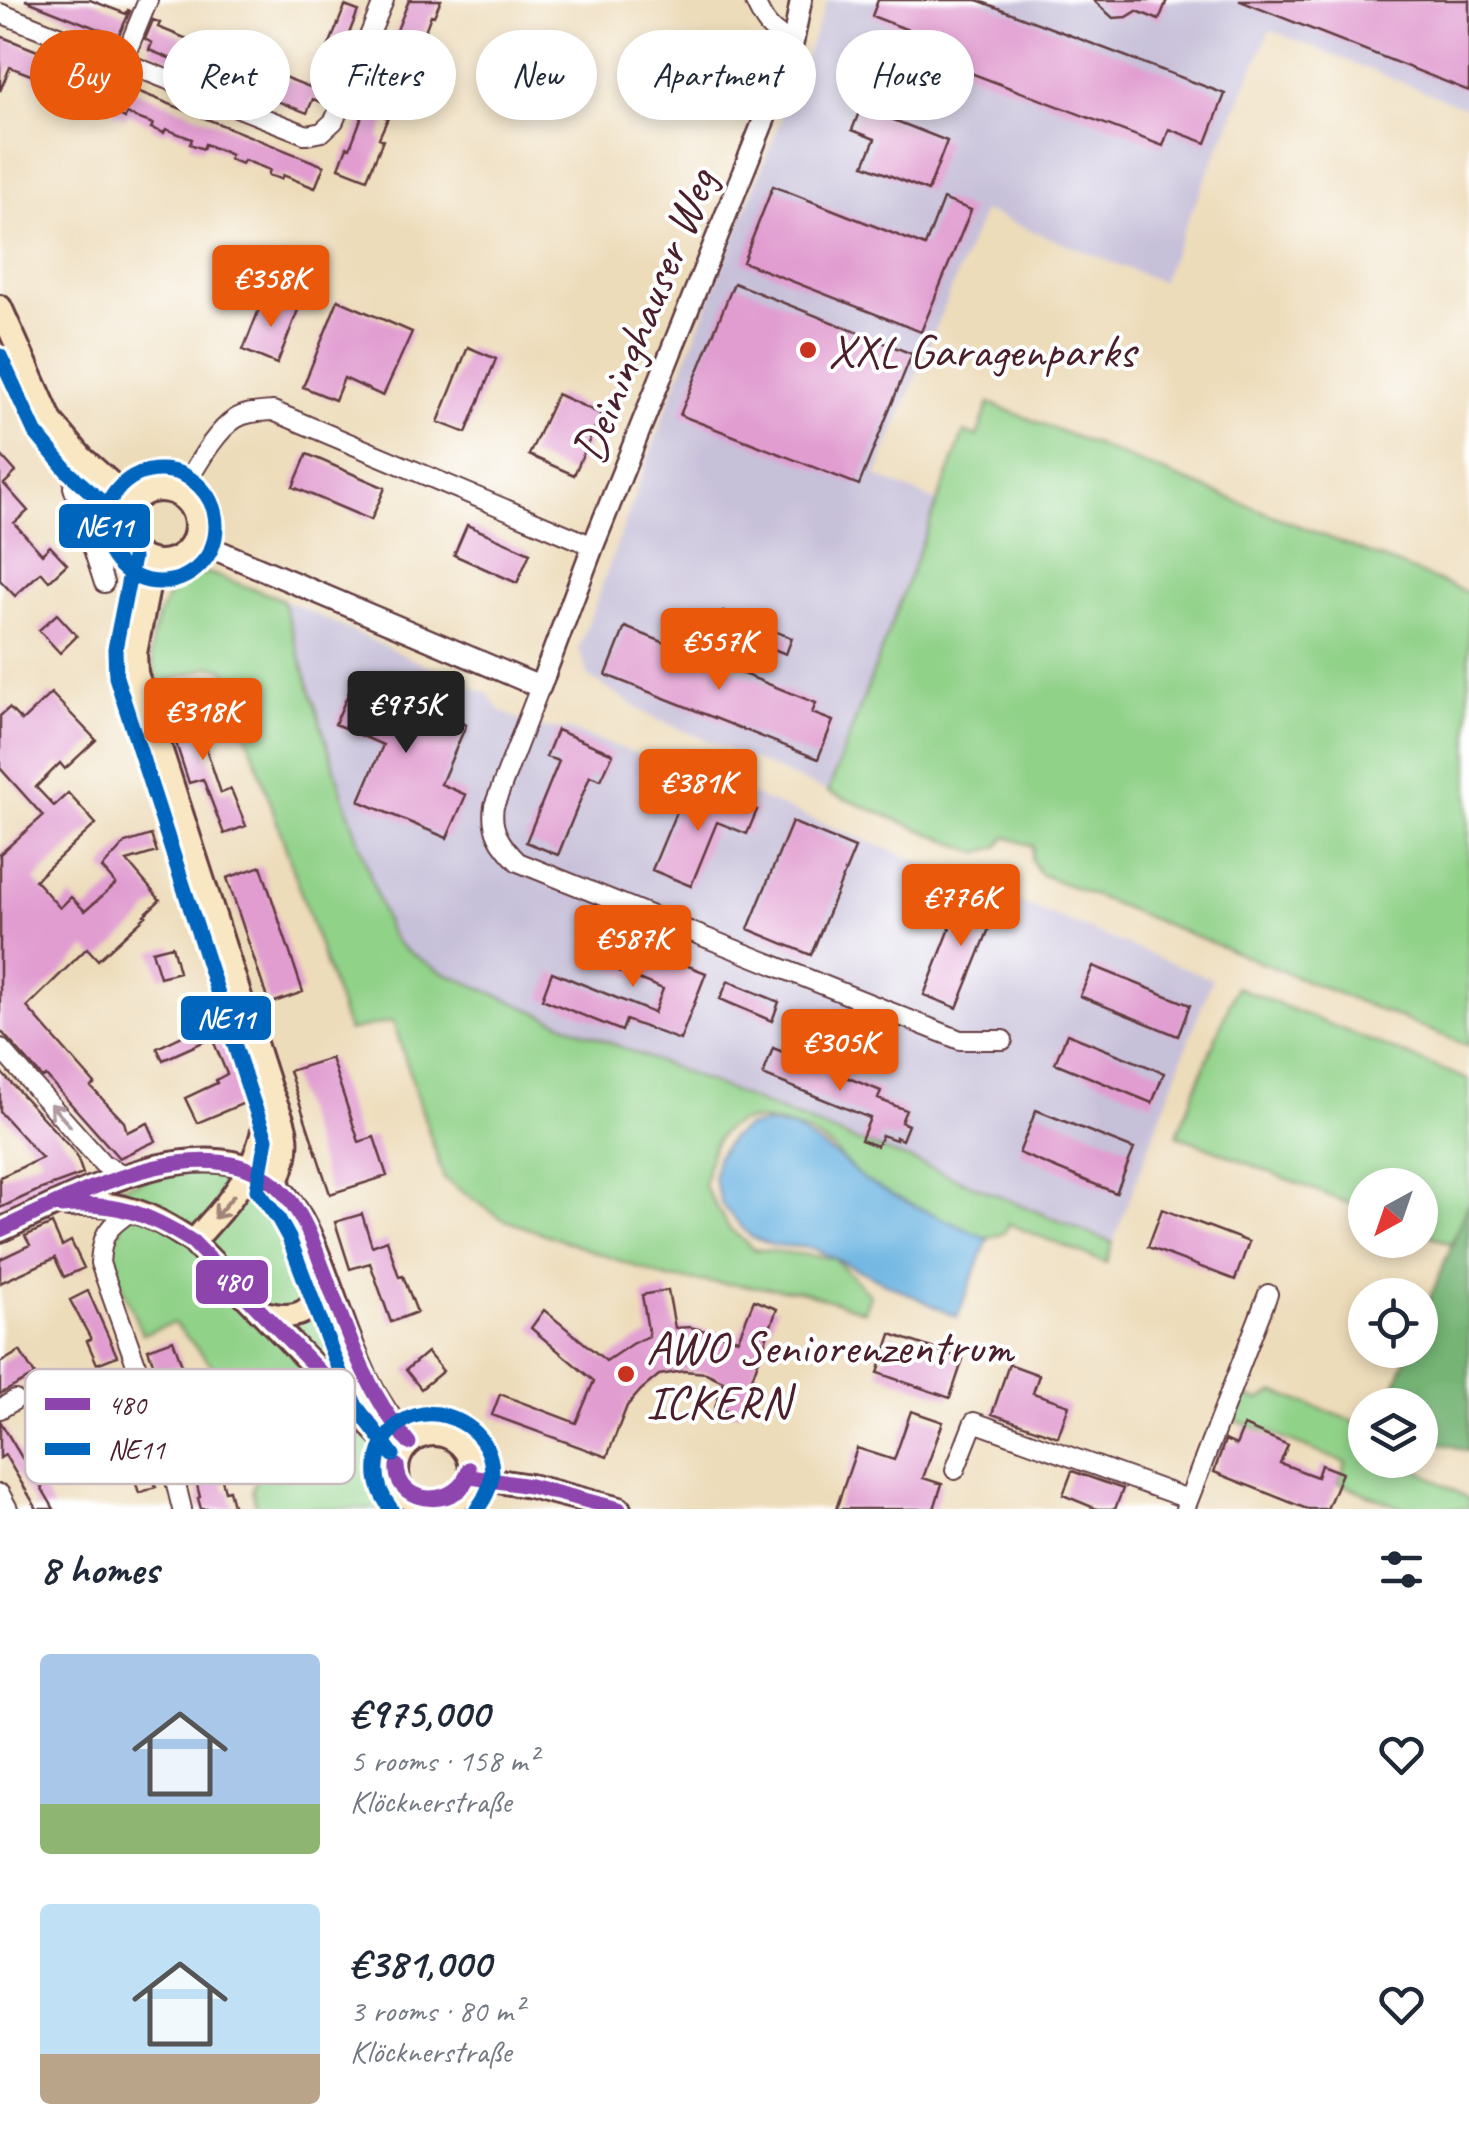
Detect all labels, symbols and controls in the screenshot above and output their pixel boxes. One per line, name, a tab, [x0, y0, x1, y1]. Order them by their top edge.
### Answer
chip: Buy	[30, 30, 143, 120]
chip: Rent	[163, 30, 290, 120]
chip: Filters	[310, 30, 456, 120]
chip: New	[476, 30, 597, 120]
chip: Apartment	[617, 30, 816, 120]
chip: House	[836, 30, 974, 120]
street label: Deininghauser Weg	[558, 158, 731, 471]
pin: €358K	[201, 245, 341, 330]
text: €358K	[234, 257, 308, 298]
place label: XXL Garagenparks	[828, 321, 1139, 381]
marker: XXL Garagenparks	[797, 339, 819, 361]
line badge: NE11	[57, 502, 152, 550]
text: NE11	[75, 509, 136, 544]
pin: €557K	[649, 608, 789, 693]
text: €557K	[683, 620, 755, 661]
pin: €975K	[336, 671, 476, 756]
pin: €318K	[133, 678, 273, 763]
text: €975K	[370, 683, 442, 724]
text: €318K	[166, 690, 240, 731]
pin: €381K	[628, 749, 768, 834]
text: €381K	[661, 761, 735, 802]
pin: €776K	[891, 864, 1031, 949]
text: €776K	[924, 876, 998, 917]
pin: €587K	[563, 905, 703, 990]
text: €587K	[596, 917, 670, 958]
line badge: NE11	[179, 994, 273, 1042]
text: NE11	[197, 1001, 258, 1036]
pin: €305K	[770, 1009, 910, 1094]
text: €305K	[803, 1021, 877, 1062]
one-way arrow	[50, 1103, 72, 1129]
north arrow	[1348, 1168, 1438, 1258]
map controls	[1348, 1168, 1438, 1478]
one-way arrow	[213, 1193, 235, 1219]
line badge: 480	[194, 1258, 270, 1306]
text: 480	[213, 1264, 254, 1299]
button: locate	[1348, 1278, 1438, 1368]
place label: AWO Seniorenzentrum ICKERN	[646, 1317, 1015, 1432]
marker: AWO Seniorenzentrum ICKERN	[615, 1363, 637, 1385]
legend	[25, 1369, 355, 1484]
text: 480	[108, 1387, 148, 1422]
button: layers	[1348, 1388, 1438, 1478]
text: NE11	[108, 1432, 166, 1467]
icon: filters	[1374, 1542, 1429, 1597]
text: 8 homes	[40, 1543, 159, 1596]
text: €975,000	[350, 1687, 489, 1740]
icon: home	[120, 1694, 240, 1814]
icon: heart	[1374, 1727, 1429, 1782]
text: 5 rooms · 158 m²	[350, 1740, 537, 1781]
text: Klöcknerstraße	[350, 1781, 511, 1822]
text: €381,000	[350, 1937, 491, 1990]
icon: home	[120, 1944, 240, 2064]
icon: heart	[1374, 1977, 1429, 2032]
text: 3 rooms · 80 m²	[350, 1990, 523, 2031]
text: Klöcknerstraße	[350, 2031, 511, 2072]

